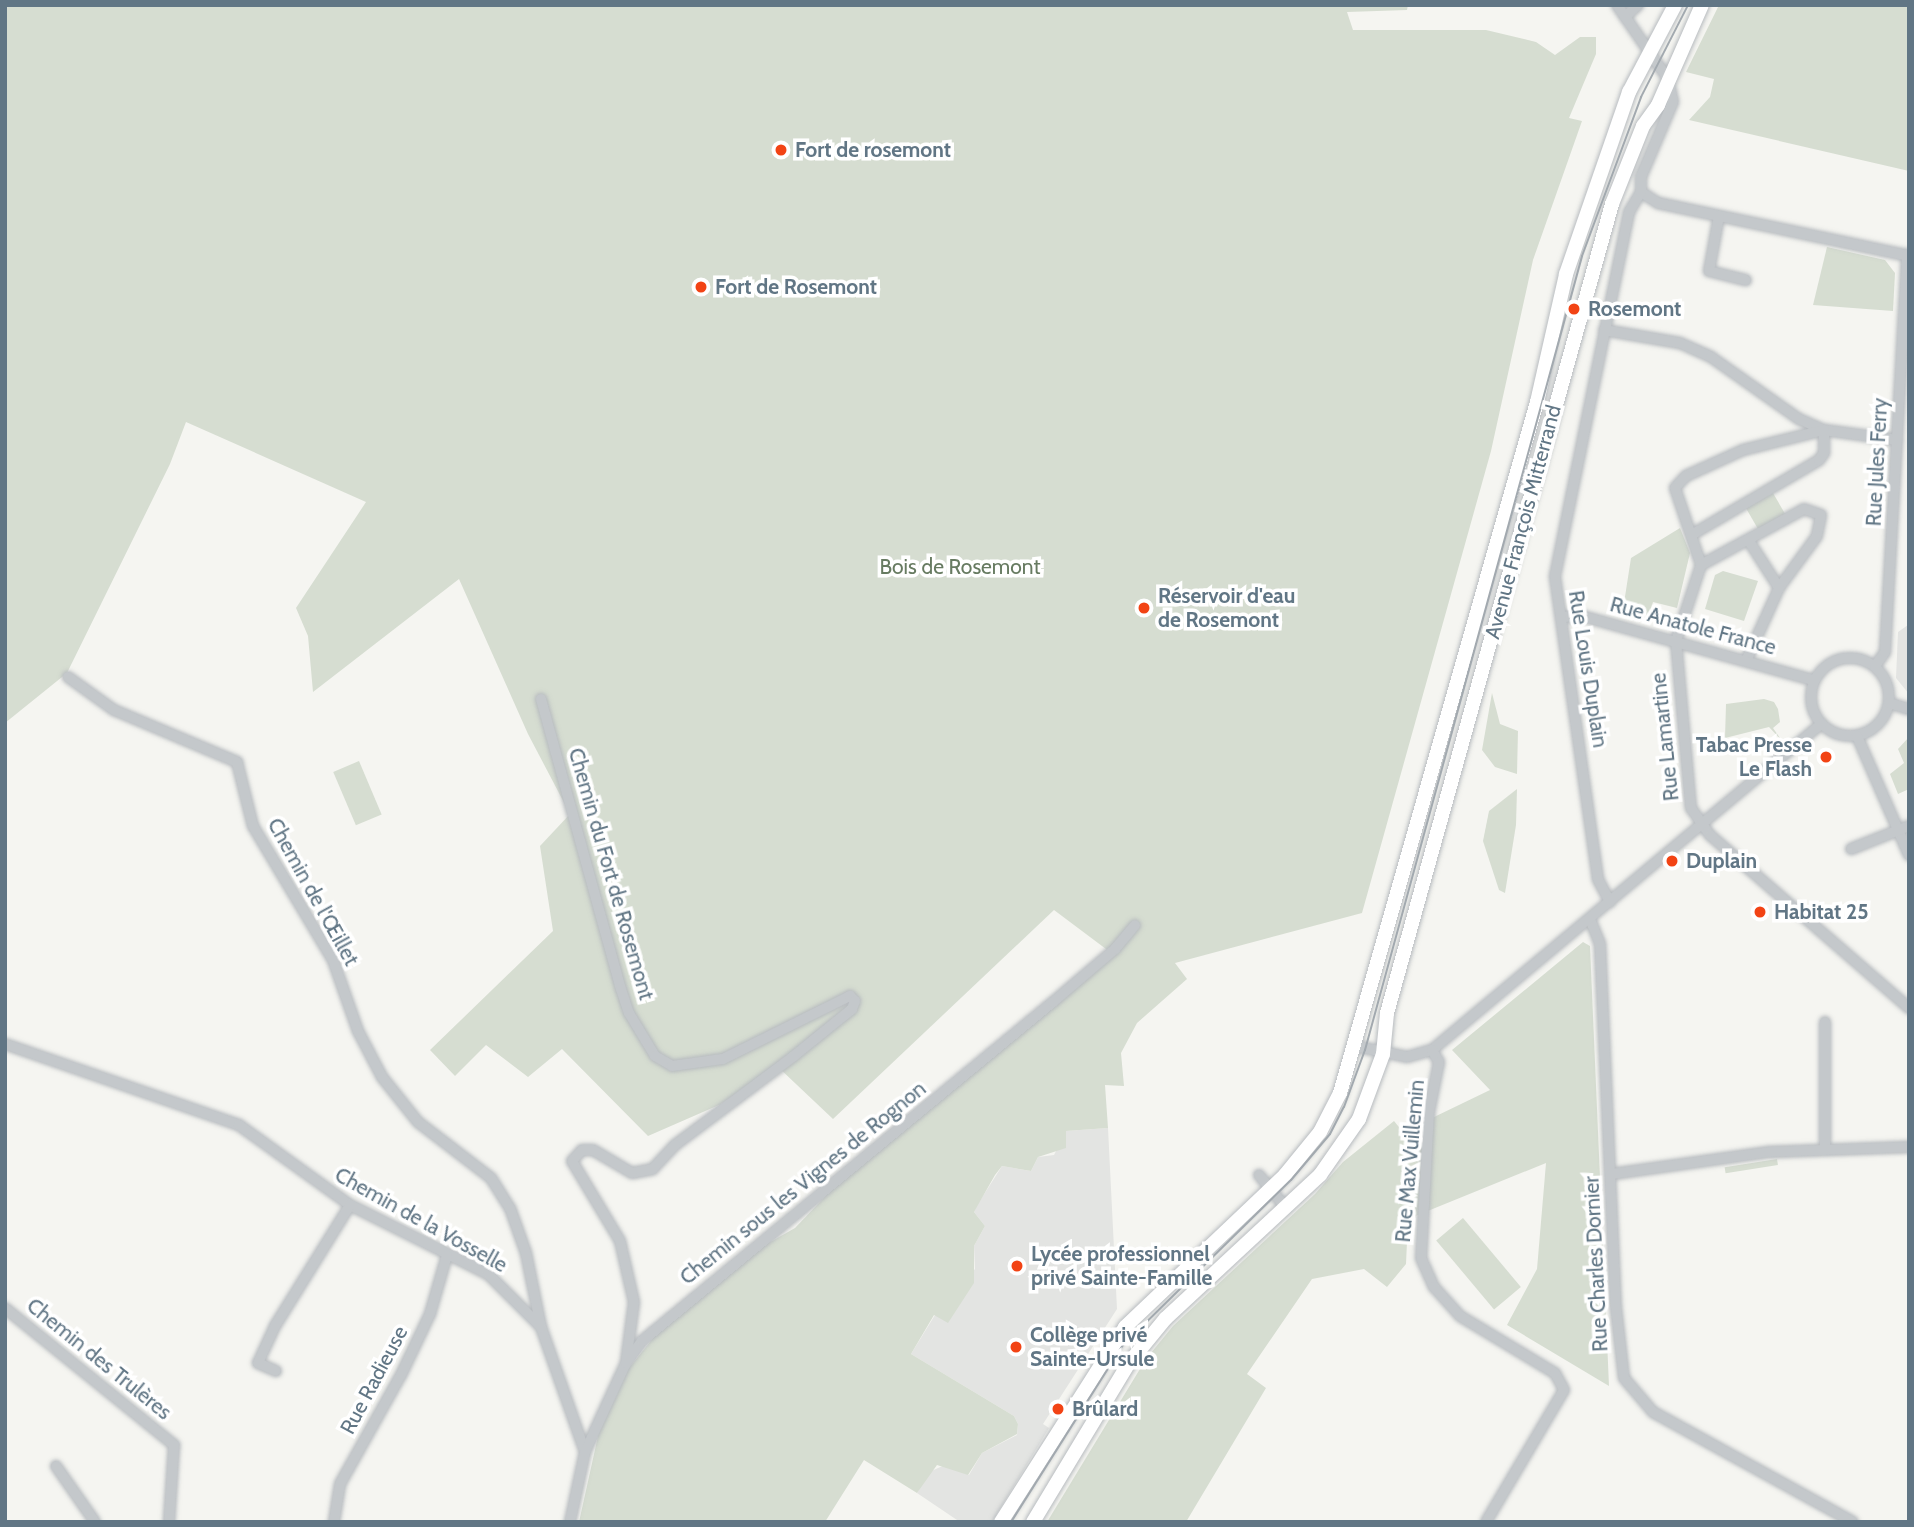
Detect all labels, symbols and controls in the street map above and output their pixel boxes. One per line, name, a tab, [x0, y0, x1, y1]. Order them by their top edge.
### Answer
place label: Fort de rosemont	[795, 137, 951, 163]
marker: Fort de rosemont	[773, 142, 789, 158]
place label: Fort de Rosemont	[715, 274, 877, 300]
marker: Fort de Rosemont	[693, 279, 709, 295]
place label: Rosemont	[1588, 296, 1681, 322]
marker: Rosemont	[1566, 301, 1582, 317]
street label: Rue Jules Ferry	[1861, 397, 1893, 527]
street label: Avenue François Mitterrand	[1480, 402, 1566, 642]
park label: Bois de Rosemont	[880, 554, 1040, 580]
place label: Réservoir d'eau de Rosemont	[1158, 583, 1295, 633]
street label: Rue Louis Duplain	[1563, 589, 1613, 749]
street label: Rue Anatole France	[1607, 592, 1779, 660]
marker: Réservoir d'eau de Rosemont	[1136, 600, 1152, 616]
street label: Rue Lamartine	[1646, 672, 1684, 802]
place label: Tabac Presse Le Flash	[1696, 732, 1812, 782]
street label: Chemin du Fort de Rosemont	[563, 745, 659, 1003]
marker: Tabac Presse Le Flash	[1818, 749, 1834, 765]
street label: Chemin de l'Œillet	[262, 814, 364, 970]
place label: Duplain	[1686, 848, 1757, 874]
marker: Duplain	[1664, 853, 1680, 869]
place label: Habitat 25	[1774, 899, 1868, 925]
marker: Habitat 25	[1752, 904, 1768, 920]
street label: Chemin sous les Vignes de Rognon	[675, 1076, 931, 1290]
street label: Rue Max Vuillemin	[1390, 1079, 1430, 1243]
street label: Chemin de la Vosselle	[330, 1162, 512, 1278]
street label: Rue Charles Dornier	[1579, 1176, 1613, 1352]
place label: Lycée professionnel privé Sainte-Famille	[1031, 1241, 1212, 1291]
marker: Lycée professionnel privé Sainte-Famille	[1009, 1258, 1025, 1274]
street label: Chemin des Trulères	[22, 1293, 176, 1425]
street label: Rue Radieuse	[335, 1322, 413, 1438]
place label: Collège privé Sainte-Ursule	[1030, 1322, 1154, 1372]
marker: Collège privé Sainte-Ursule	[1008, 1339, 1024, 1355]
place label: Brûlard	[1072, 1396, 1138, 1422]
marker: Brûlard	[1050, 1401, 1066, 1417]

